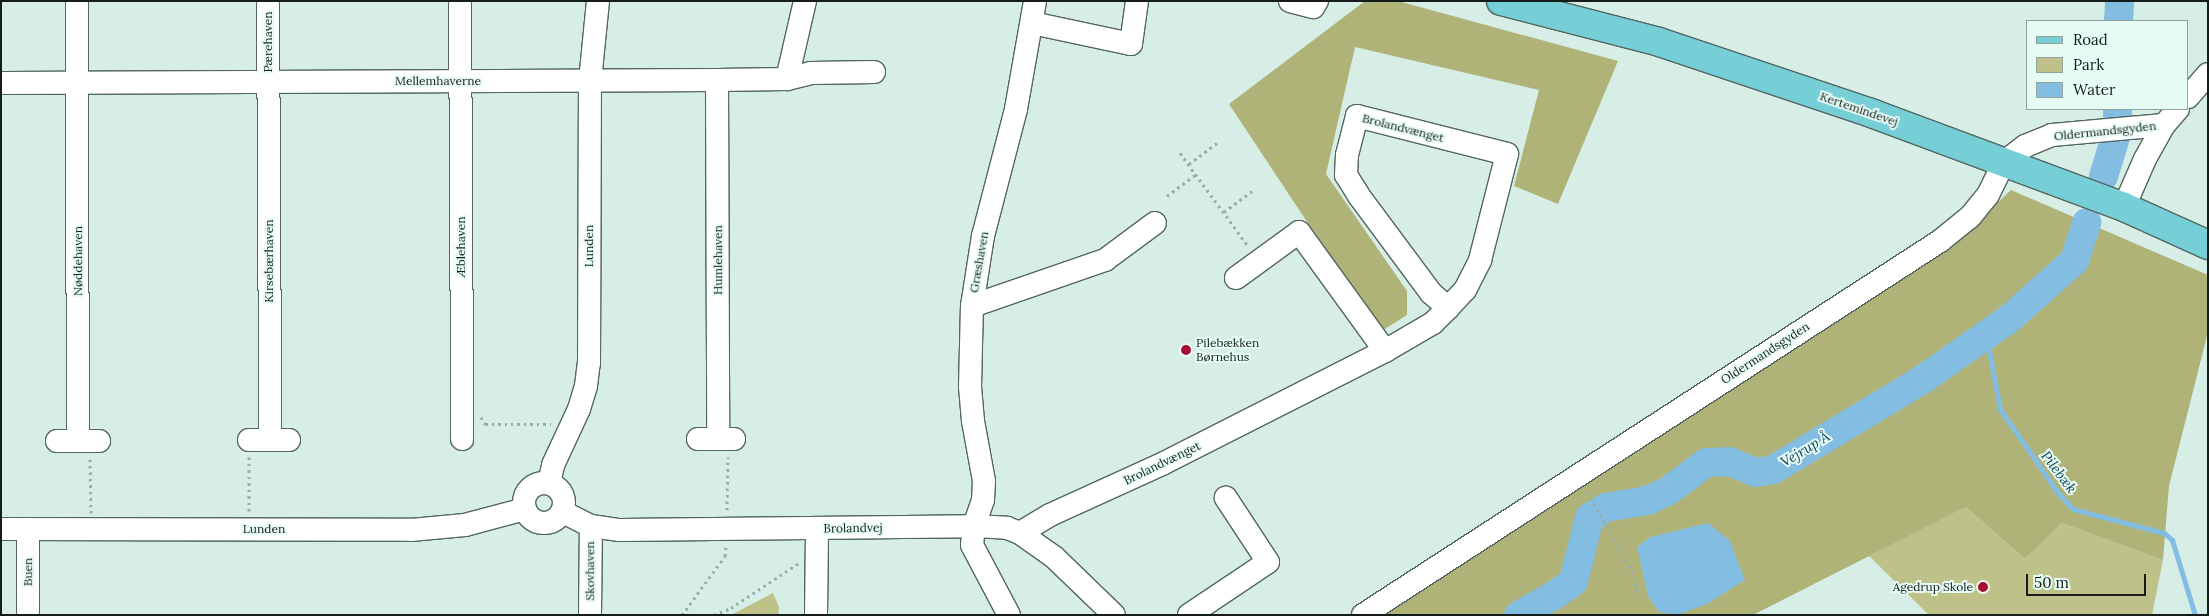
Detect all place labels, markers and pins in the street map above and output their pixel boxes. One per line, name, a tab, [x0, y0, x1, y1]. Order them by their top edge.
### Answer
place label: Pilebækken Børnehus	[1196, 336, 1259, 364]
marker: Pilebækken Børnehus	[1180, 344, 1192, 356]
place label: Agedrup Skole	[1893, 580, 1973, 594]
marker: Agedrup Skole	[1977, 581, 1989, 593]

